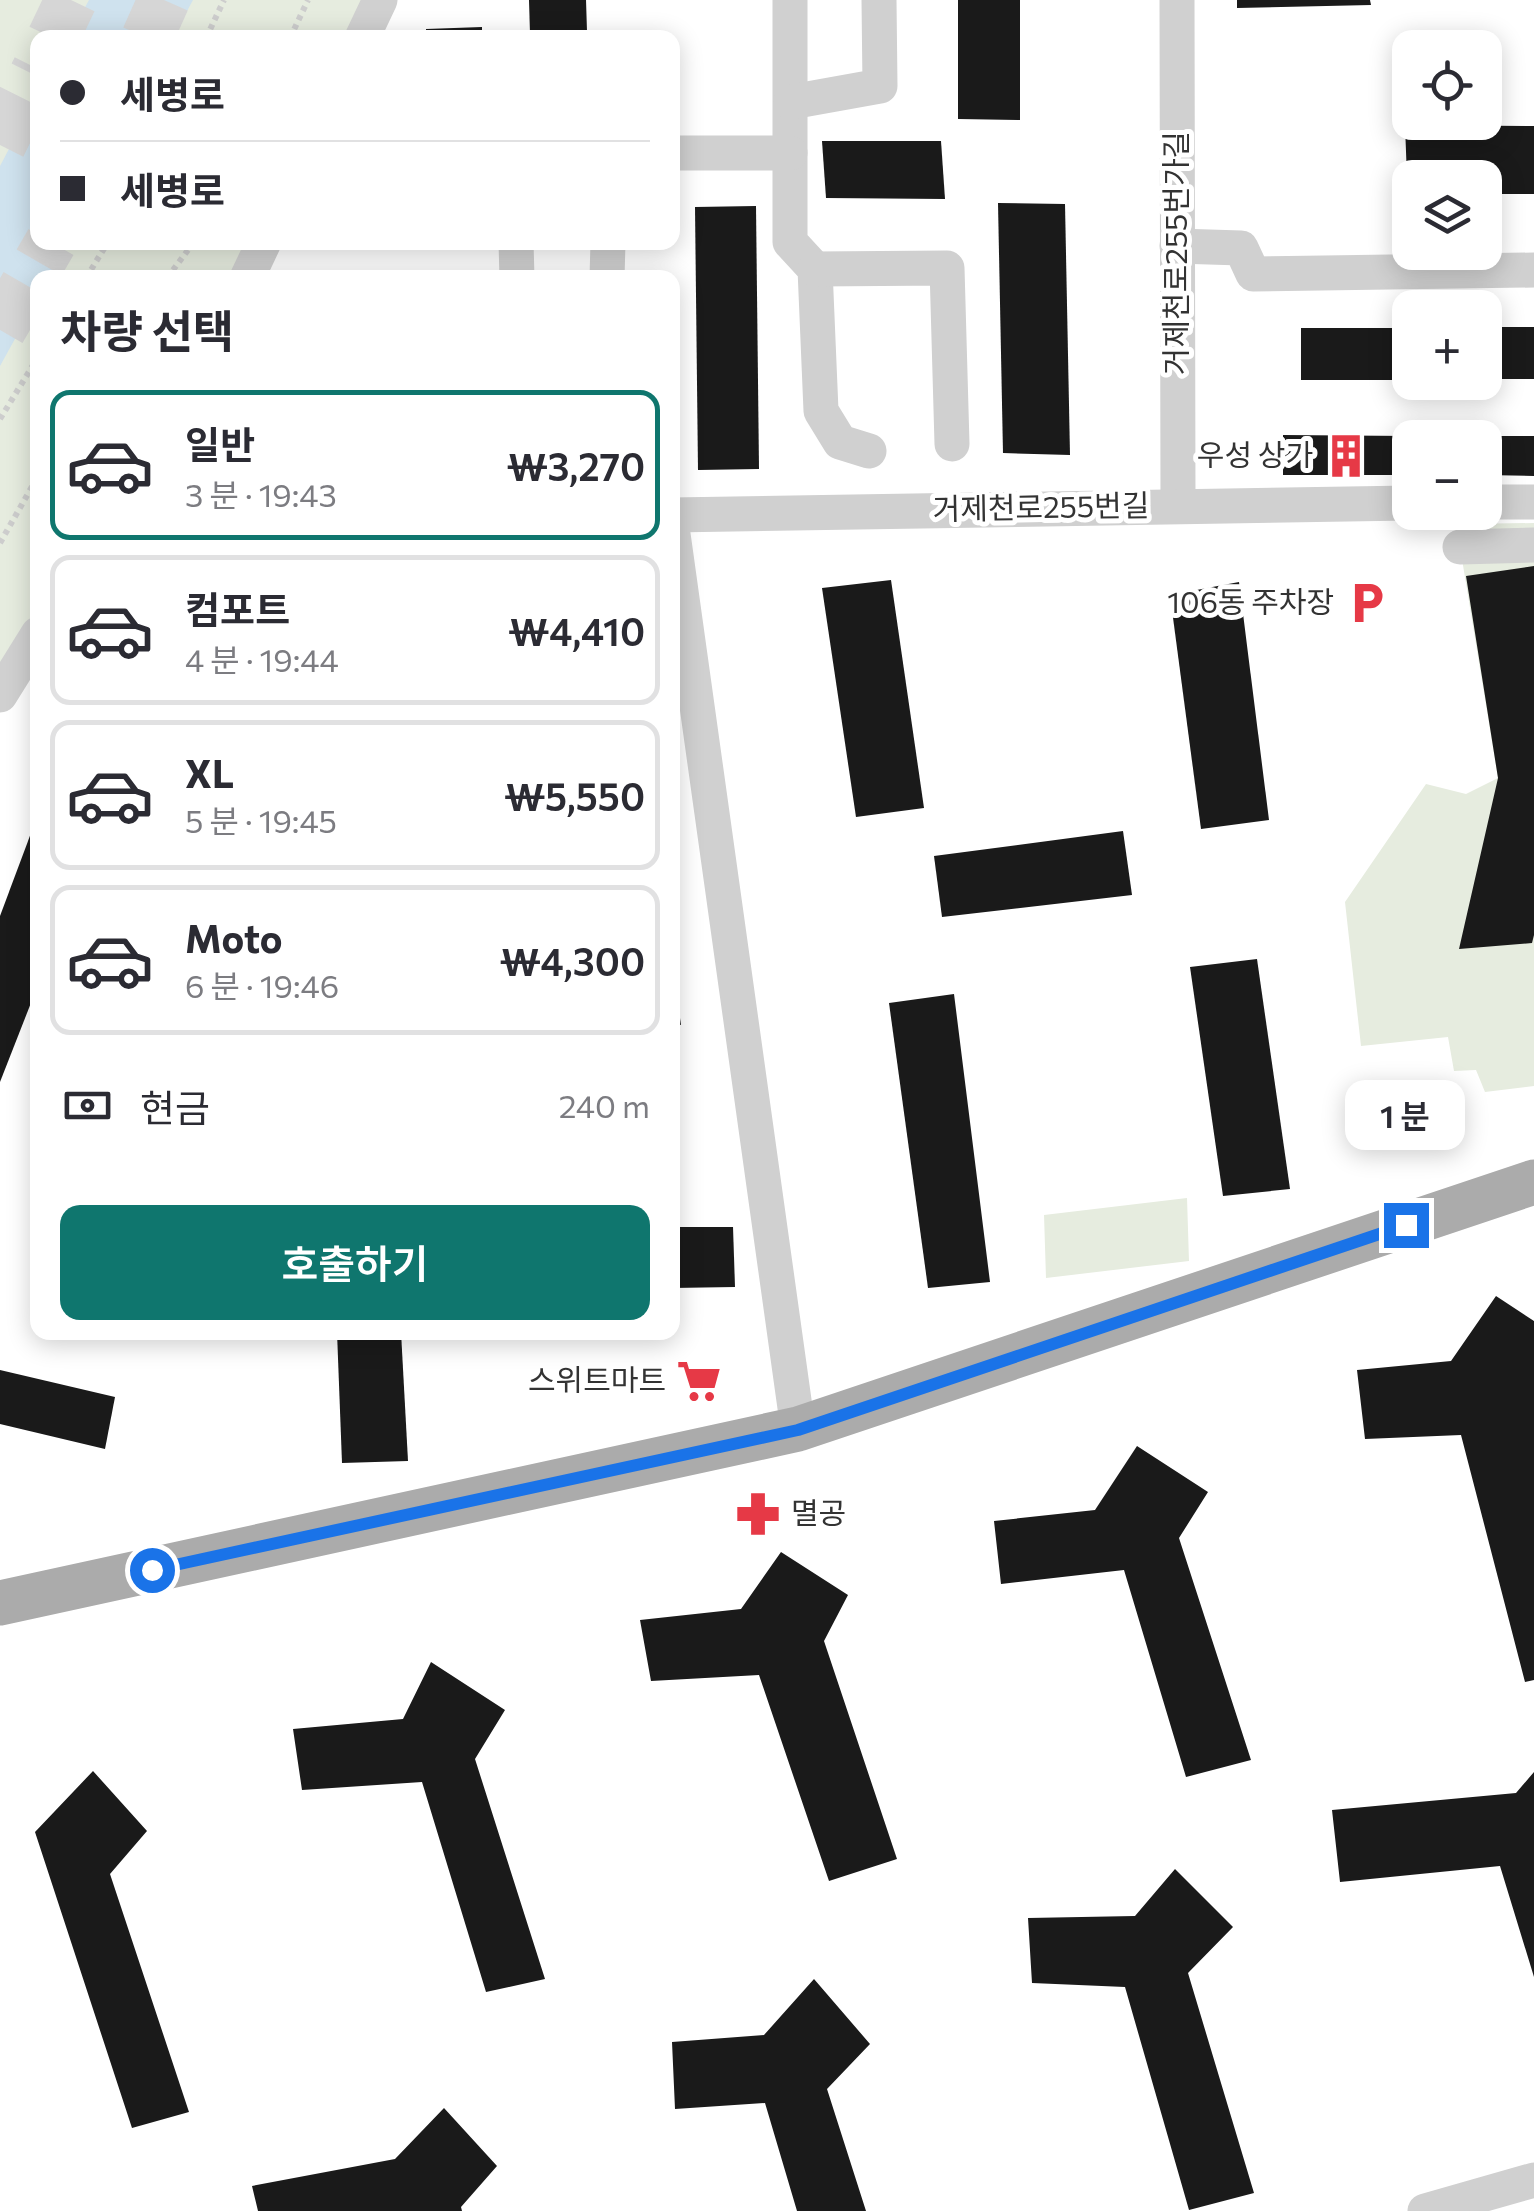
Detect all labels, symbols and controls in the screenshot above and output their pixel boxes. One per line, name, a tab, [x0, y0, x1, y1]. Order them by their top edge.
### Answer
map controls	[1392, 30, 1502, 530]
button: locate	[1392, 30, 1502, 140]
text: 세병로	[120, 70, 225, 117]
street label: 거제천로255번가길	[1156, 131, 1193, 375]
button: layers	[1392, 160, 1502, 270]
text: 세병로	[120, 166, 225, 213]
button: +	[1392, 290, 1502, 400]
text: 차량 선택	[60, 302, 234, 357]
icon: car	[65, 420, 155, 510]
text: 일반	[185, 420, 255, 467]
button: −	[1392, 420, 1502, 530]
building icon: 우성 상가	[1322, 432, 1370, 480]
place label: 우성 상가	[1197, 435, 1313, 472]
text: ₩3,270	[507, 442, 645, 489]
text: 3 분 · 19:43	[185, 474, 337, 514]
street label: 거제천로255번길	[932, 485, 1150, 526]
parking icon: 106동 주차장	[1343, 579, 1391, 627]
place label: 106동 주차장	[1167, 582, 1334, 619]
icon: car	[65, 585, 155, 675]
text: 컴포트	[185, 585, 290, 632]
text: ₩4,410	[508, 607, 645, 654]
text: 4 분 · 19:44	[185, 639, 339, 679]
text: XL	[185, 749, 234, 796]
icon: car	[65, 750, 155, 840]
text: ₩5,550	[504, 772, 645, 819]
text: 5 분 · 19:45	[185, 800, 337, 840]
text: Moto	[185, 914, 283, 961]
icon: car	[65, 915, 155, 1005]
text: ₩4,300	[500, 937, 645, 984]
text: 6 분 · 19:46	[185, 965, 339, 1005]
icon: cash	[60, 1078, 115, 1133]
callout: 1 분	[1346, 1080, 1466, 1150]
text: 현금	[140, 1083, 210, 1130]
text: 240 m	[559, 1085, 650, 1125]
text: 1 분	[1380, 1095, 1430, 1135]
route end	[1384, 1203, 1429, 1248]
button: 호출하기	[60, 1205, 650, 1320]
supermarket icon: 스위트마트	[675, 1357, 723, 1405]
place label: 스위트마트	[528, 1360, 666, 1397]
pharmacy icon: 멸공	[734, 1490, 782, 1538]
place label: 멸공	[791, 1493, 846, 1530]
route start	[130, 1548, 175, 1593]

